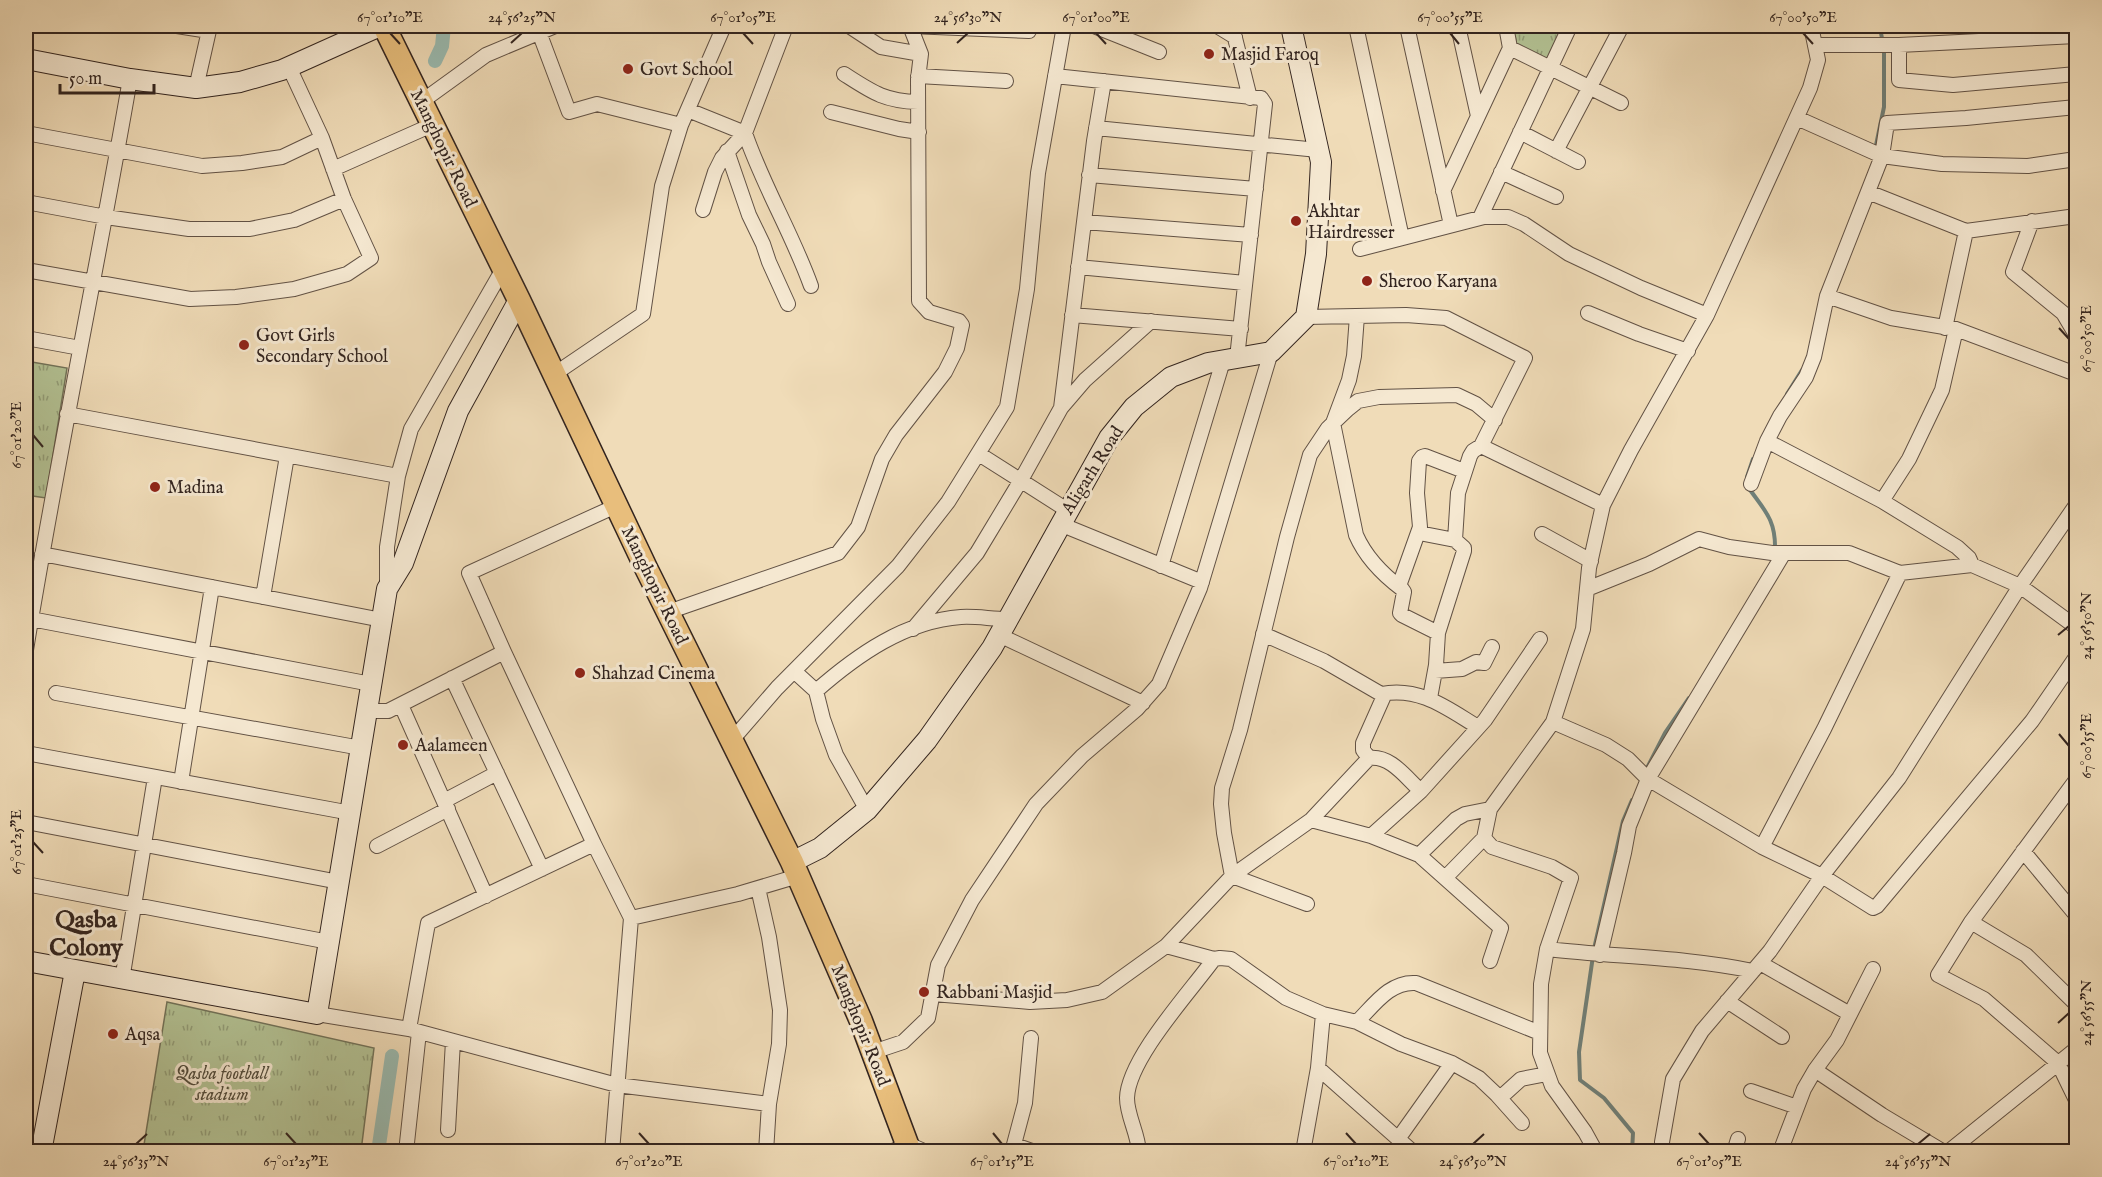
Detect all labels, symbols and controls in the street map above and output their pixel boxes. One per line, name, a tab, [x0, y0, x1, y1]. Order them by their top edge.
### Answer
text: 67°01'10"E	[357, 8, 423, 27]
text: 24°56'25"N	[488, 8, 556, 27]
text: 67°01'05"E	[710, 8, 776, 27]
text: 24°56'30"N	[934, 8, 1002, 27]
text: 67°01'00"E	[1062, 8, 1130, 27]
text: 67°00'55"E	[1417, 8, 1483, 27]
text: 67°00'50"E	[1769, 8, 1837, 27]
place label: Masjid Faroq	[1221, 44, 1320, 67]
marker: Masjid Faroq	[1202, 47, 1216, 61]
scale bar	[60, 57, 154, 95]
place label: Govt School	[640, 59, 733, 82]
marker: Govt School	[621, 62, 635, 76]
text: 50 m	[69, 68, 102, 91]
street label: Manghopir Road	[404, 86, 481, 212]
place label: Akhtar Hairdresser	[1307, 201, 1395, 245]
marker: Akhtar Hairdresser	[1289, 214, 1303, 228]
place label: Sheroo Karyana	[1379, 271, 1497, 294]
marker: Sheroo Karyana	[1360, 274, 1374, 288]
text: 67°00'50"E	[2077, 305, 2096, 373]
place label: Govt Girls Secondary School	[256, 325, 388, 369]
marker: Govt Girls Secondary School	[237, 338, 251, 352]
text: 67°01'20"E	[7, 401, 26, 469]
street label: Aligarh Road	[1056, 422, 1130, 520]
place label: Madina	[167, 477, 224, 500]
marker: Madina	[148, 480, 162, 494]
street label: Manghopir Road	[615, 523, 692, 649]
text: 24°56'50"N	[2077, 592, 2096, 660]
place label: Shahzad Cinema	[592, 663, 715, 686]
marker: Shahzad Cinema	[573, 666, 587, 680]
text: 67°00'55"E	[2077, 713, 2096, 779]
place label: Aalameen	[414, 735, 488, 758]
marker: Aalameen	[396, 738, 410, 752]
text: 67°01'25"E	[7, 809, 26, 875]
district label: Qasba Colony	[49, 905, 124, 964]
street label: Manghopir Road	[825, 961, 895, 1090]
text: 24°56'55"N	[2077, 980, 2096, 1046]
place label: Rabbani Masjid	[936, 982, 1053, 1005]
marker: Rabbani Masjid	[917, 985, 931, 999]
place label: Aqsa	[124, 1024, 160, 1047]
marker: Aqsa	[106, 1027, 120, 1041]
park label: Qasba football stadium	[176, 1063, 270, 1107]
text: 24°56'35"N	[103, 1152, 169, 1171]
text: 67°01'25"E	[263, 1152, 329, 1171]
text: 67°01'20"E	[615, 1152, 683, 1171]
text: 67°01'15"E	[970, 1152, 1034, 1171]
text: 67°01'10"E	[1323, 1152, 1389, 1171]
text: 24°56'50"N	[1439, 1152, 1507, 1171]
text: 67°01'05"E	[1676, 1152, 1742, 1171]
text: 24°56'55"N	[1885, 1152, 1951, 1171]

